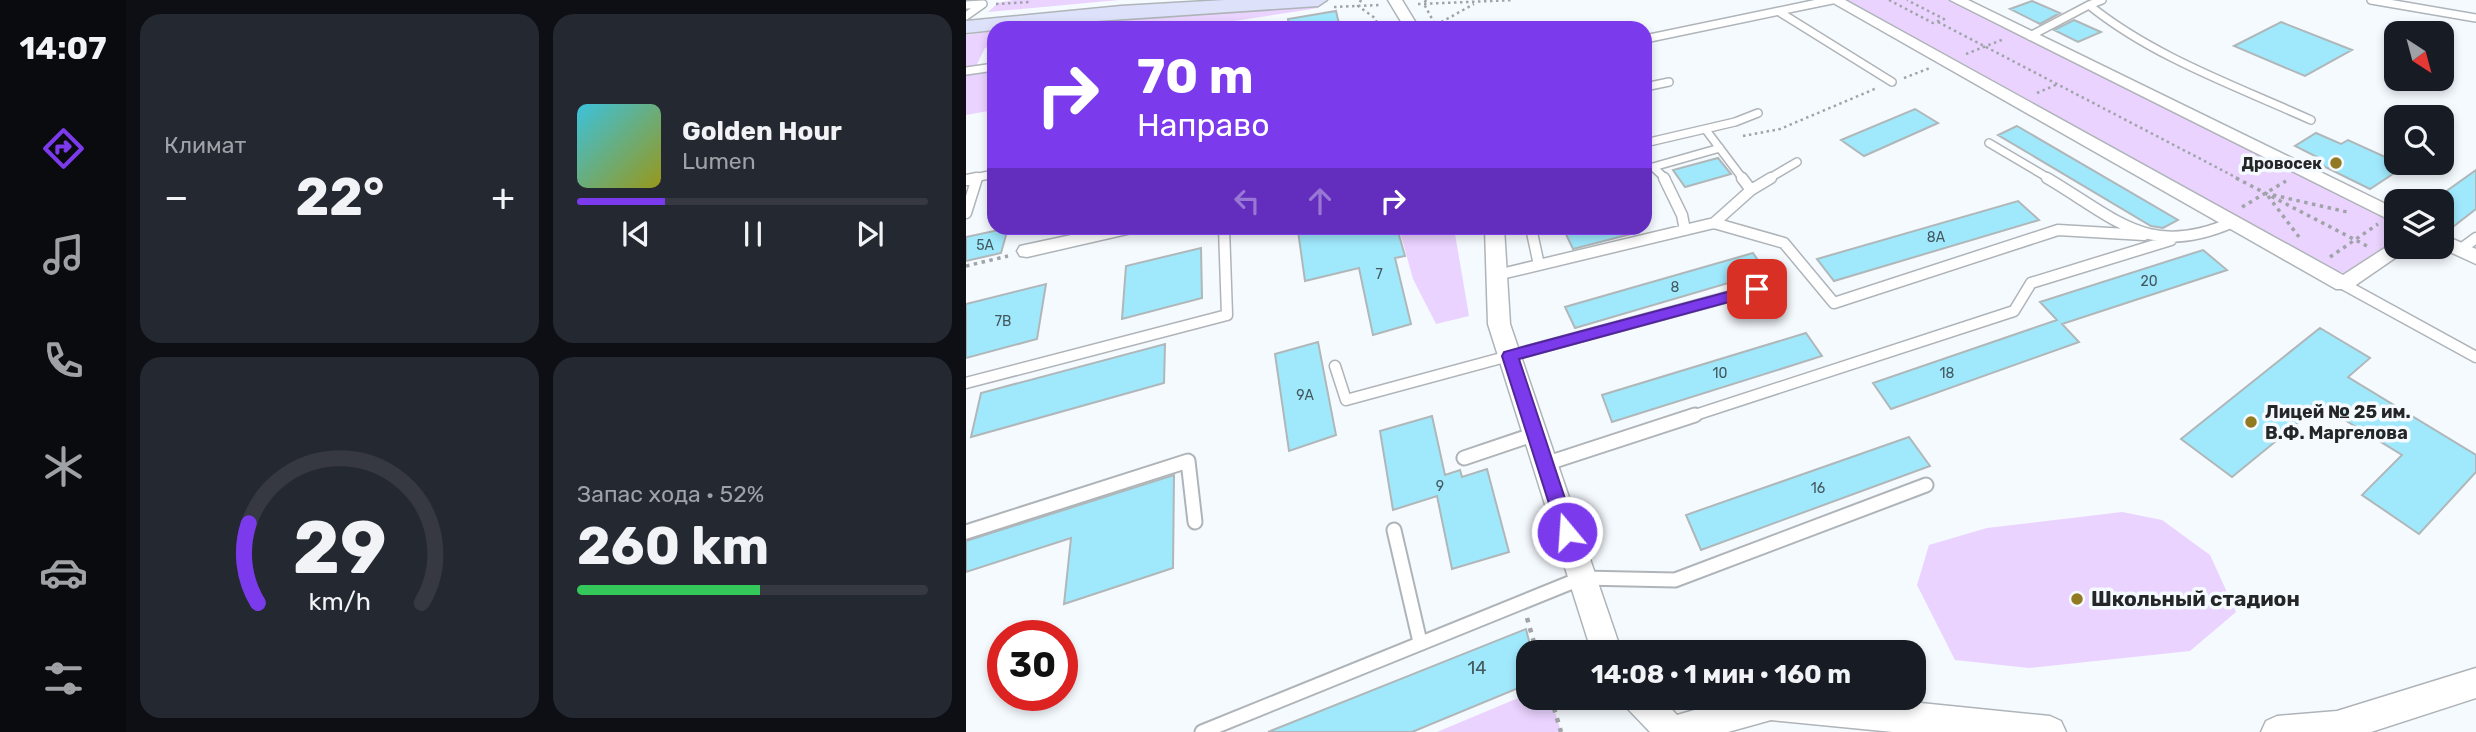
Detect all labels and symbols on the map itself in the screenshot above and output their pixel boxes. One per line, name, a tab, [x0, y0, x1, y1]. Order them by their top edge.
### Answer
north arrow	[2384, 21, 2454, 91]
place label: Дровосек	[2242, 154, 2322, 173]
marker: Дровосек	[2328, 155, 2344, 171]
house number: 8А	[1927, 229, 1946, 246]
house number: 5А	[976, 237, 994, 254]
pin	[1727, 259, 1787, 319]
house number: 7	[1375, 266, 1383, 283]
house number: 20	[2140, 273, 2158, 290]
house number: 8	[1671, 279, 1680, 296]
house number: 7В	[995, 313, 1011, 330]
house number: 10	[1713, 365, 1728, 382]
house number: 18	[1940, 365, 1955, 382]
house number: 9А	[1296, 387, 1314, 404]
place label: Лицей № 25 им. В.Ф. Маргелова	[2265, 401, 2411, 444]
marker: Лицей № 25 им. В.Ф. Маргелова	[2243, 414, 2259, 430]
house number: 9	[1436, 478, 1444, 495]
house number: 16	[1811, 480, 1825, 497]
position arrow	[1530, 495, 1604, 569]
place label: Школьный стадион	[2091, 586, 2300, 611]
marker: Школьный стадион	[2069, 591, 2085, 607]
speed limit sign: 30	[987, 620, 1078, 711]
house number: 14	[1468, 657, 1486, 679]

